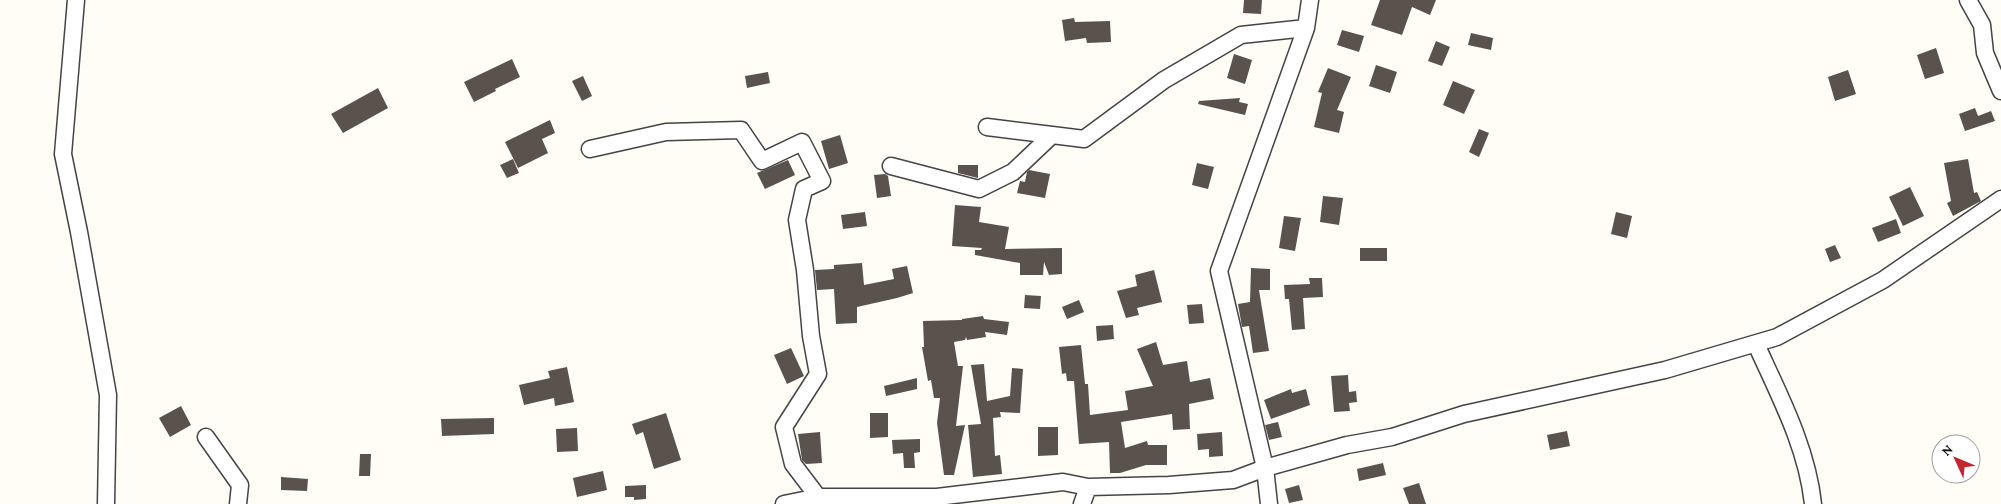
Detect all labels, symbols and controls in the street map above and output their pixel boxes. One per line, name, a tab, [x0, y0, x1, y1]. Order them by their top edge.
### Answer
north arrow	[1931, 434, 1981, 484]
text: N	[1938, 441, 1956, 459]

